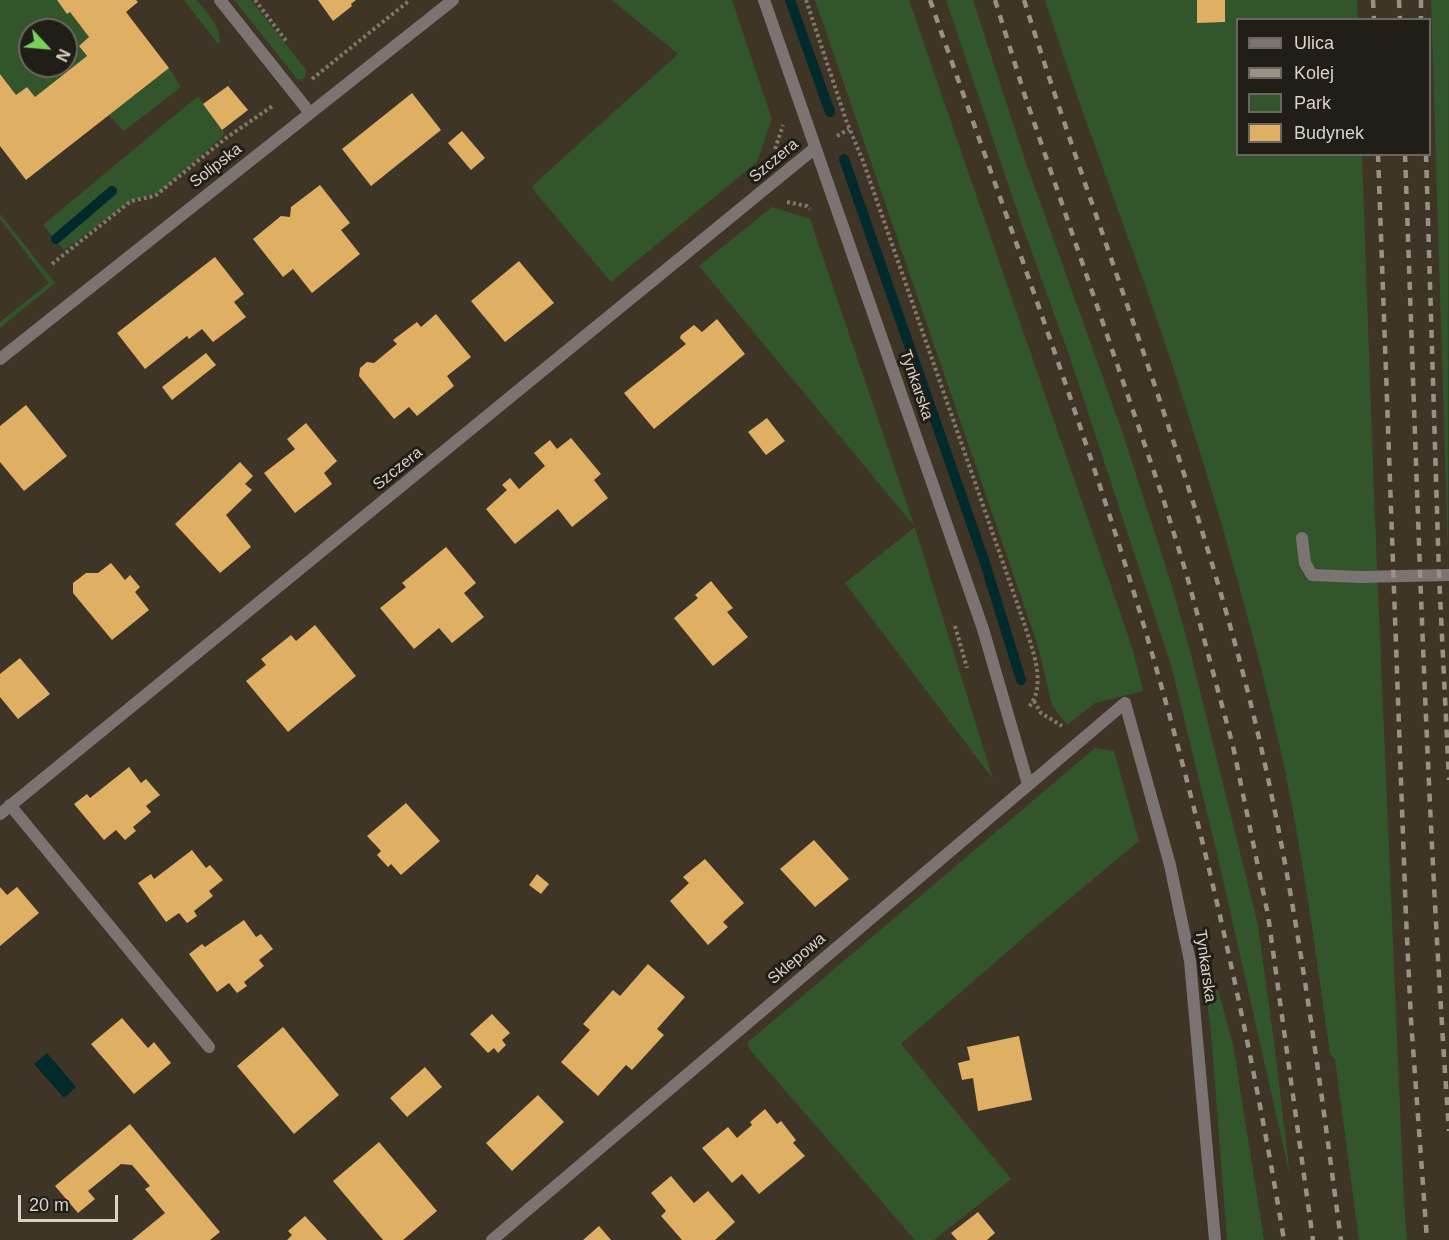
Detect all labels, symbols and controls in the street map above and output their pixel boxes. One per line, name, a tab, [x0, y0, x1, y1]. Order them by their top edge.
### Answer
north arrow	[18, 18, 78, 78]
legend	[1236, 18, 1431, 156]
text: Ulica	[1294, 33, 1334, 53]
text: N	[53, 46, 73, 64]
text: Kolej	[1294, 63, 1334, 83]
text: Park	[1294, 93, 1331, 113]
text: Budynek	[1294, 123, 1364, 143]
street label: Szczera	[746, 135, 802, 187]
street label: Solipska	[186, 140, 246, 192]
street label: Tynkarska	[895, 347, 937, 423]
street label: Szczera	[370, 443, 426, 495]
street label: Sklepowa	[764, 929, 830, 989]
street label: Tynkarska	[1190, 929, 1220, 1003]
scale bar	[21, 1183, 122, 1221]
text: 20 m	[29, 1195, 69, 1215]

